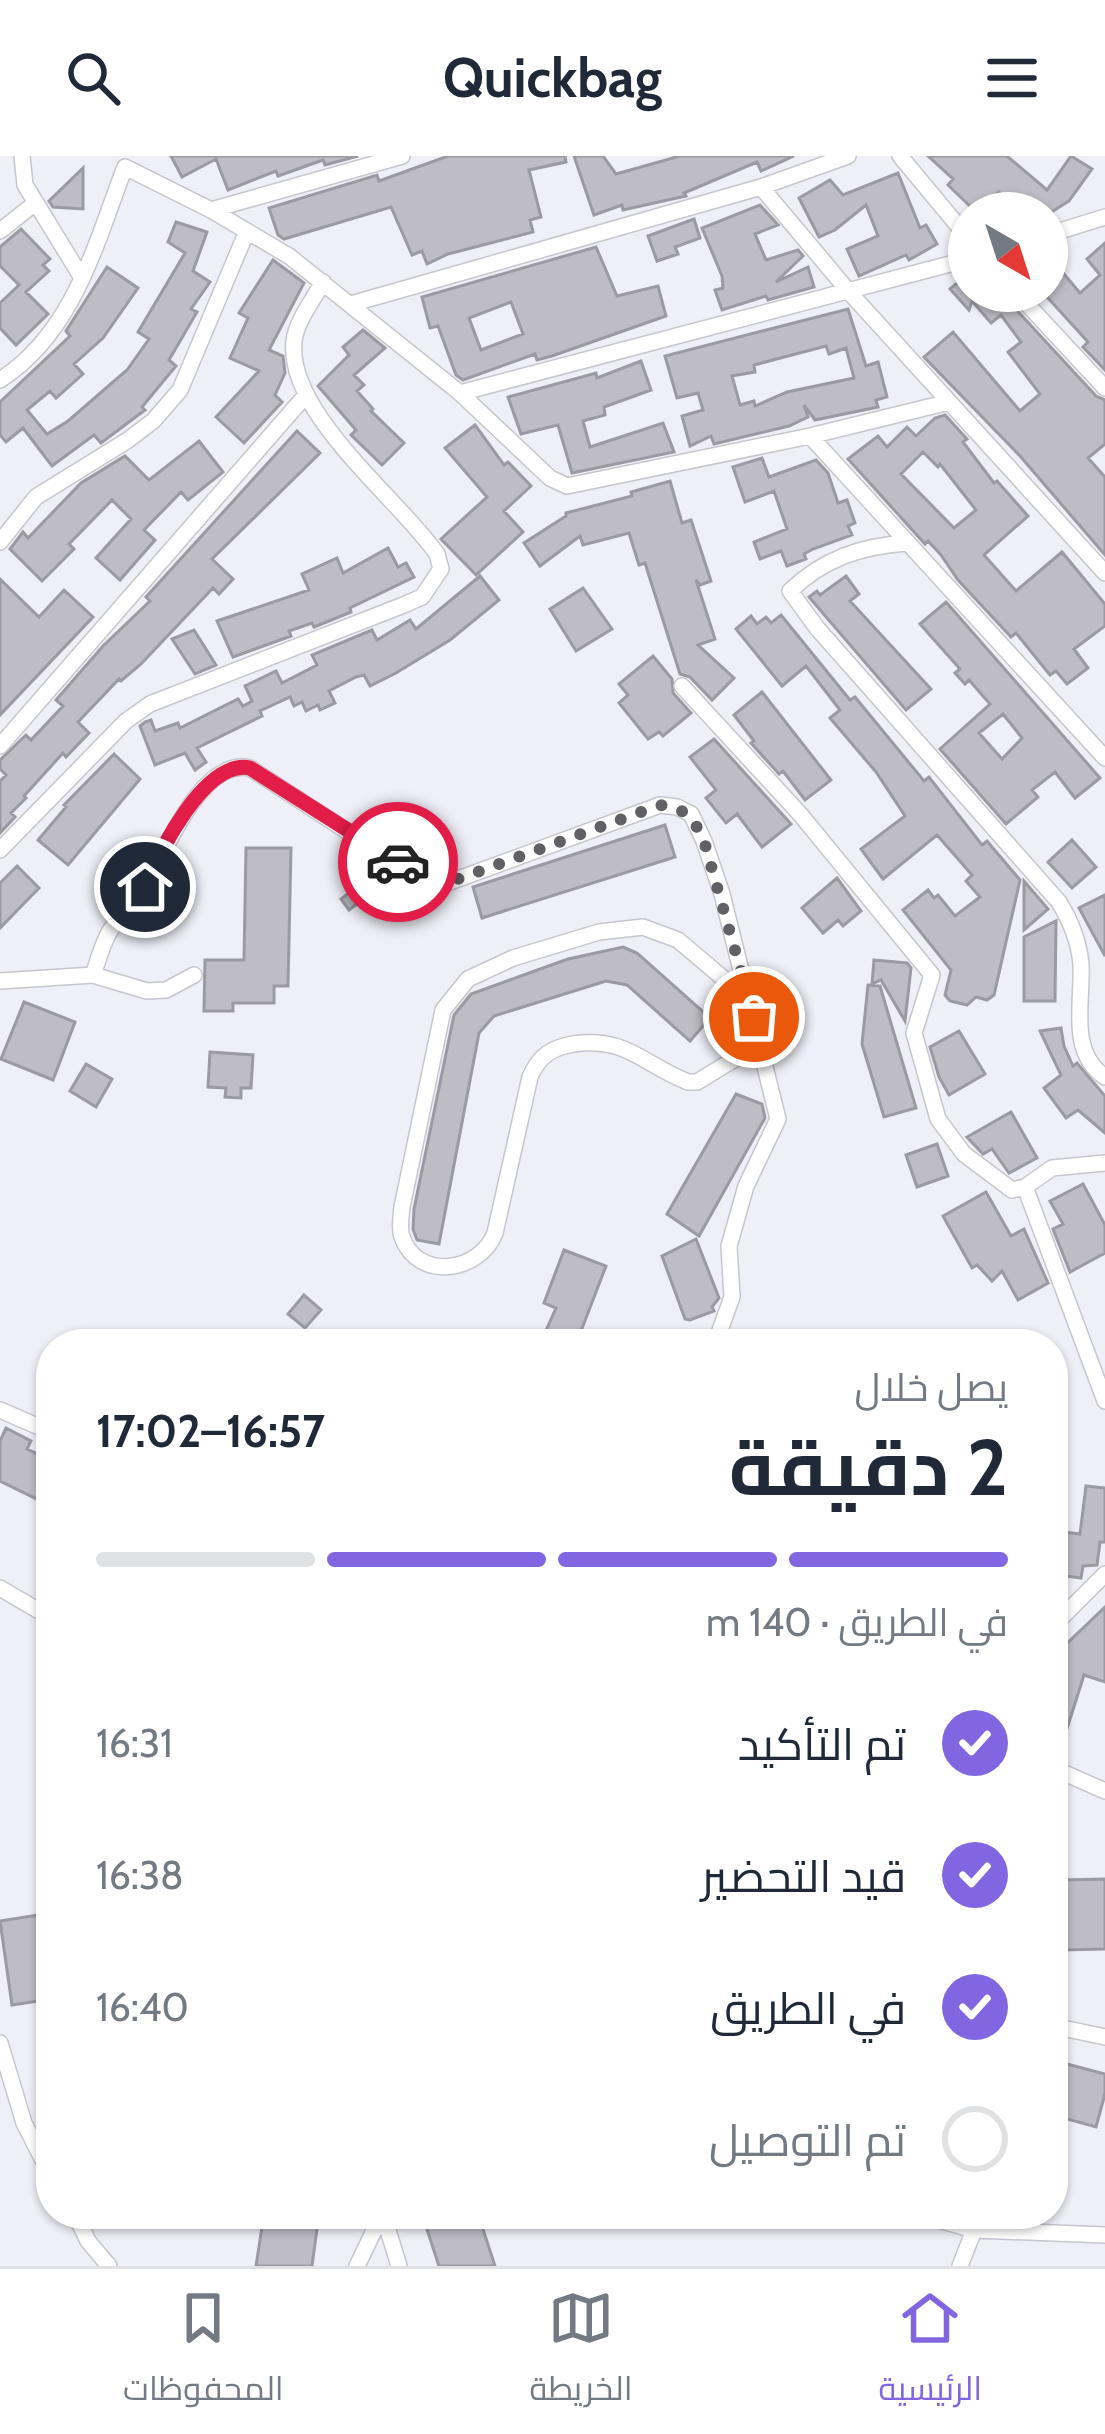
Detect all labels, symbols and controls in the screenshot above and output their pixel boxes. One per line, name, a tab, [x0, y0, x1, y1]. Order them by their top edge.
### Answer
icon: search	[60, 45, 126, 111]
text: Quickbag	[443, 45, 662, 111]
icon: menu	[979, 45, 1045, 111]
north arrow	[948, 192, 1068, 312]
map controls	[948, 192, 1068, 312]
courier	[338, 802, 458, 922]
icon: car	[365, 829, 431, 895]
pin	[94, 836, 196, 938]
icon: home	[112, 854, 178, 920]
pin	[703, 966, 805, 1068]
icon: bag	[721, 984, 787, 1050]
text: يصل خلال	[854, 1363, 1008, 1411]
text: 16:57–17:02	[96, 1404, 325, 1458]
text: 2 دقيقة	[729, 1420, 1008, 1515]
text: في الطريق · 140 m	[706, 1598, 1008, 1646]
icon: check	[942, 1710, 1008, 1776]
text: تم التأكيد	[738, 1717, 906, 1771]
text: 16:31	[96, 1719, 173, 1767]
icon: check	[942, 1842, 1008, 1908]
text: قيد التحضير	[701, 1849, 906, 1903]
text: 16:38	[96, 1851, 184, 1899]
icon: check	[942, 1974, 1008, 2040]
text: في الطريق	[710, 1981, 906, 2035]
text: 16:40	[96, 1983, 189, 2031]
text: تم التوصيل	[709, 2113, 906, 2167]
tab: المحفوظات	[123, 2285, 284, 2419]
tab: الخريطة	[530, 2285, 633, 2419]
tab: الرئيسية	[879, 2285, 982, 2419]

